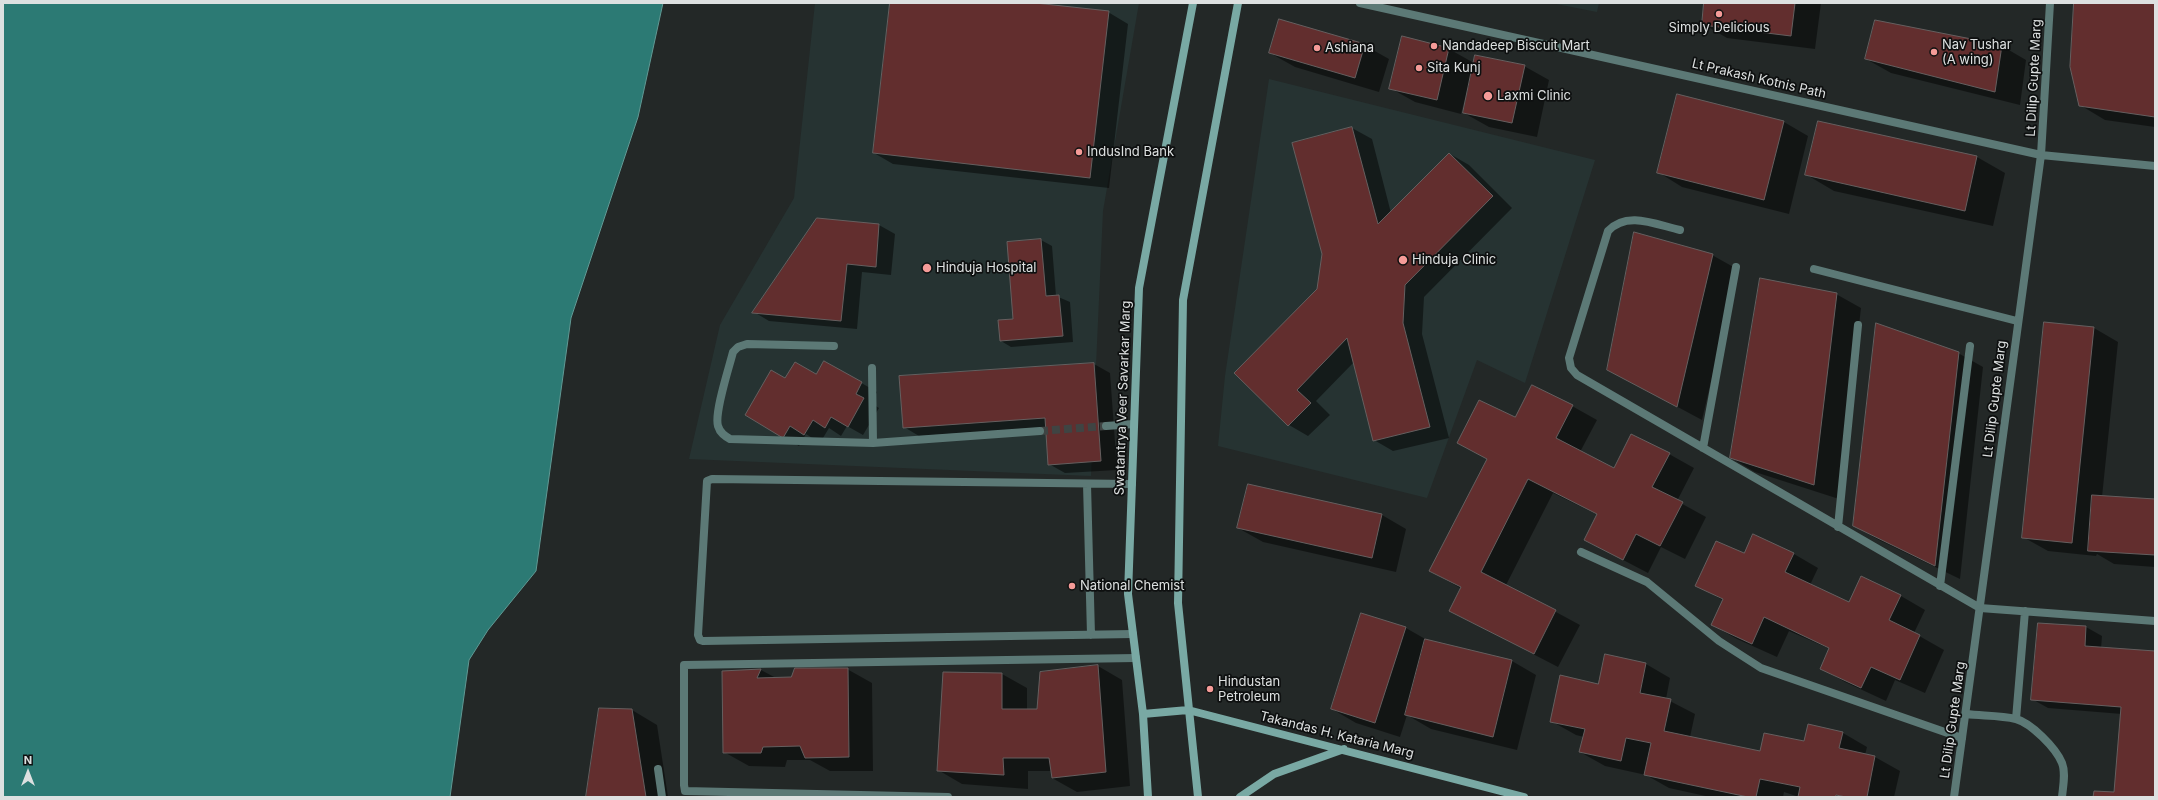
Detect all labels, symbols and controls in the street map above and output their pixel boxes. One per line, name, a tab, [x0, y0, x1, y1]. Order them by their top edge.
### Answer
marker: Simply Delicious	[1714, 9, 1724, 19]
street label: Lt Dilip Gupte Marg	[2023, 19, 2045, 137]
place label: Simply Delicious	[1668, 20, 1770, 36]
place label: Nav Tushar (A wing)	[1942, 37, 2012, 68]
place label: Nandadeep Biscuit Mart	[1442, 38, 1590, 54]
place label: Ashiana	[1325, 40, 1374, 56]
marker: Nandadeep Biscuit Mart	[1429, 41, 1439, 51]
marker: Ashiana	[1312, 43, 1322, 53]
marker: Nav Tushar (A wing)	[1929, 47, 1939, 57]
street label: Lt Prakash Kotnis Path	[1690, 56, 1828, 102]
place label: Sita Kunj	[1427, 60, 1481, 76]
marker: Sita Kunj	[1414, 63, 1424, 73]
place label: Laxmi Clinic	[1497, 88, 1571, 104]
marker: Laxmi Clinic	[1482, 90, 1494, 102]
place label: IndusInd Bank	[1087, 144, 1174, 160]
marker: IndusInd Bank	[1074, 147, 1084, 157]
place label: Hinduja Clinic	[1412, 252, 1496, 268]
marker: Hinduja Clinic	[1397, 254, 1409, 266]
place label: Hinduja Hospital	[936, 260, 1036, 276]
marker: Hinduja Hospital	[921, 262, 933, 274]
street label: Swatantrya Veer Savarkar Marg	[1112, 300, 1134, 496]
street label: Lt Dilip Gupte Marg	[1980, 340, 2010, 458]
place label: National Chemist	[1080, 578, 1184, 594]
marker: National Chemist	[1067, 581, 1077, 591]
street label: Lt Dilip Gupte Marg	[1937, 661, 1969, 779]
place label: Hindustan Petroleum	[1218, 674, 1280, 705]
marker: Hindustan Petroleum	[1205, 684, 1215, 694]
street label: Takandas H. Kataria Marg	[1258, 708, 1416, 762]
north arrow	[8, 752, 48, 792]
text: N	[24, 753, 32, 767]

